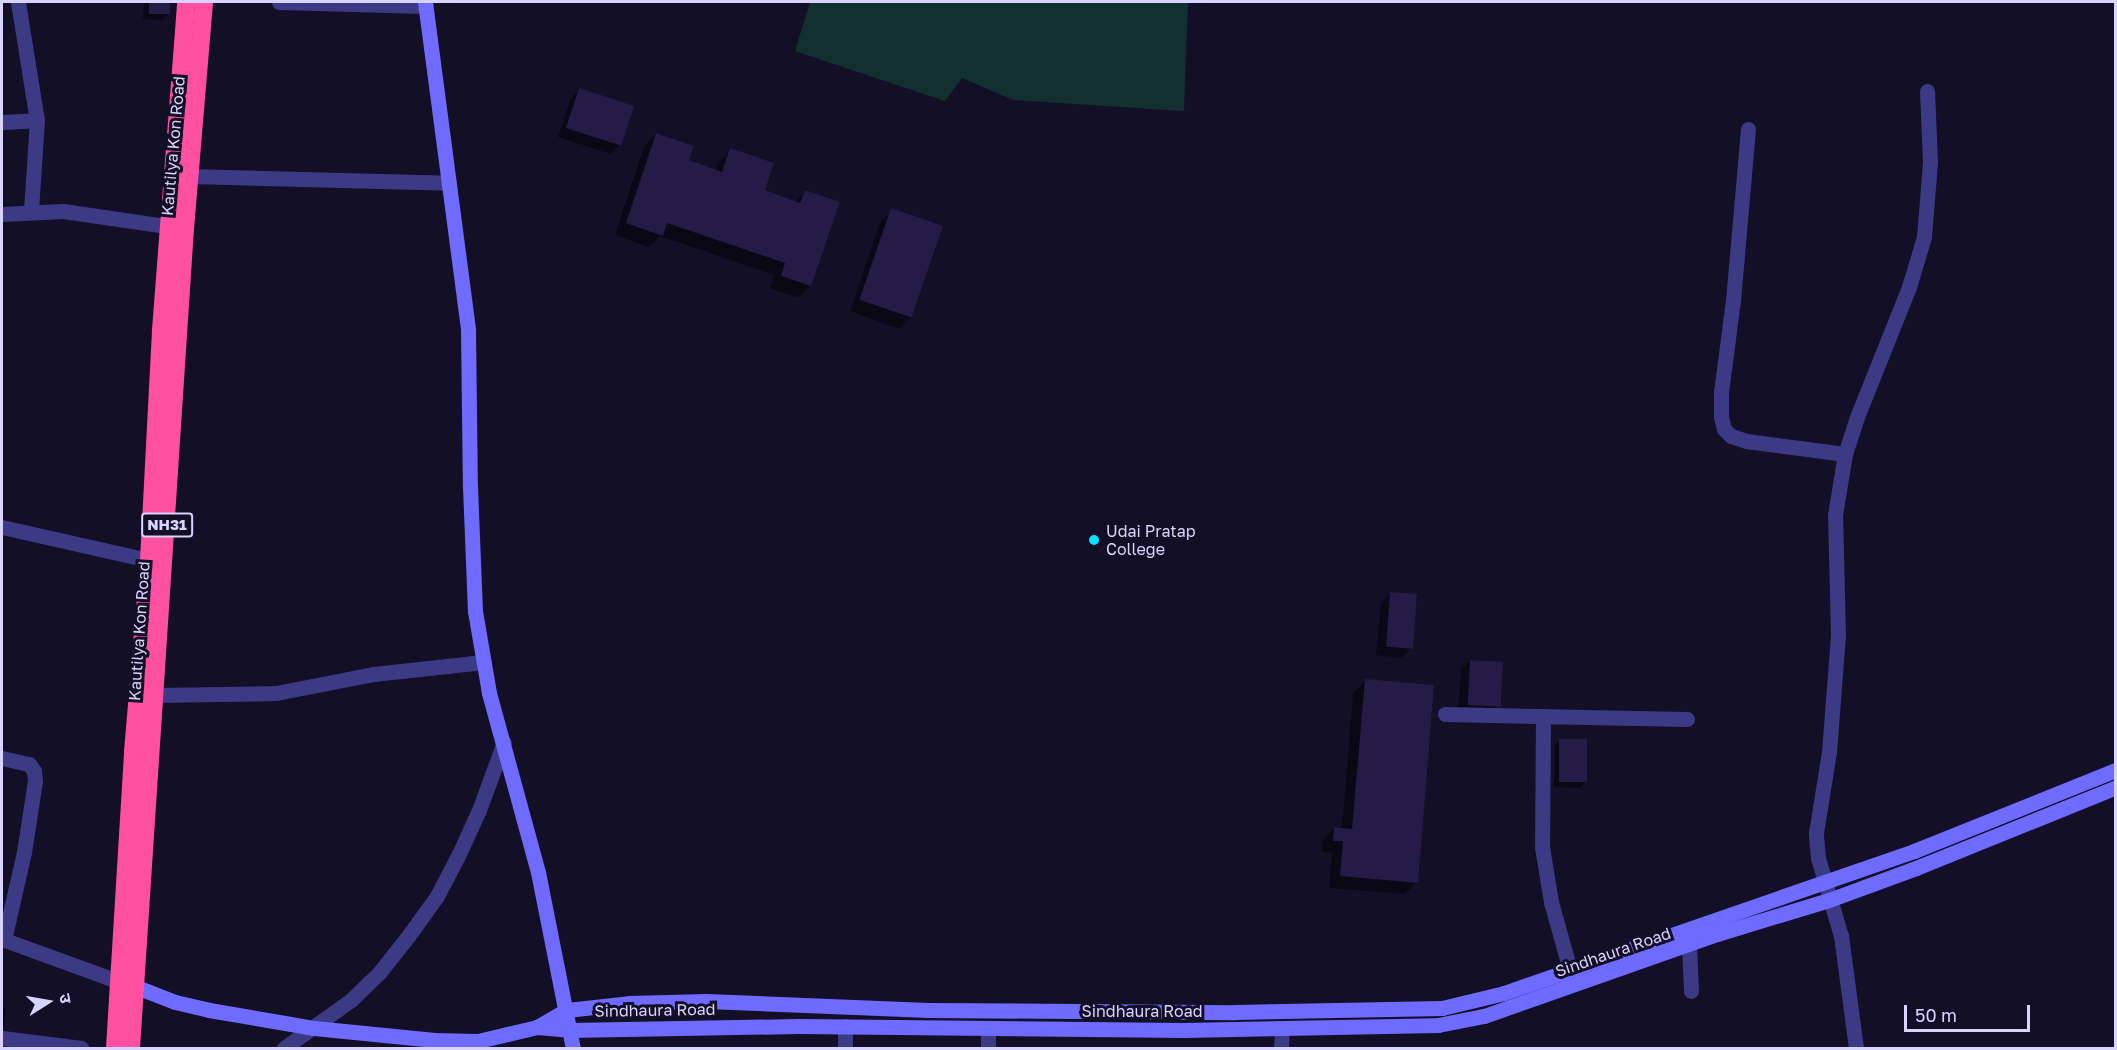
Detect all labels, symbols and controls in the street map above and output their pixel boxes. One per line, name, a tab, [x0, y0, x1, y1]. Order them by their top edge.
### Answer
street label: Kautilya Kon Road	[157, 75, 189, 217]
road number: NH31	[140, 513, 194, 537]
place label: Udai Pratap College	[1106, 521, 1196, 559]
marker: Udai Pratap College	[1087, 533, 1101, 547]
street label: Kautilya Kon Road	[125, 561, 153, 701]
street label: Sindhaura Road	[1553, 923, 1673, 981]
north arrow	[18, 972, 78, 1032]
text: उ	[55, 992, 76, 1005]
scale bar	[1907, 993, 2033, 1031]
street label: Sindhaura Road	[594, 999, 716, 1021]
street label: Sindhaura Road	[1081, 1001, 1203, 1021]
text: 50 m	[1915, 1004, 1957, 1026]

